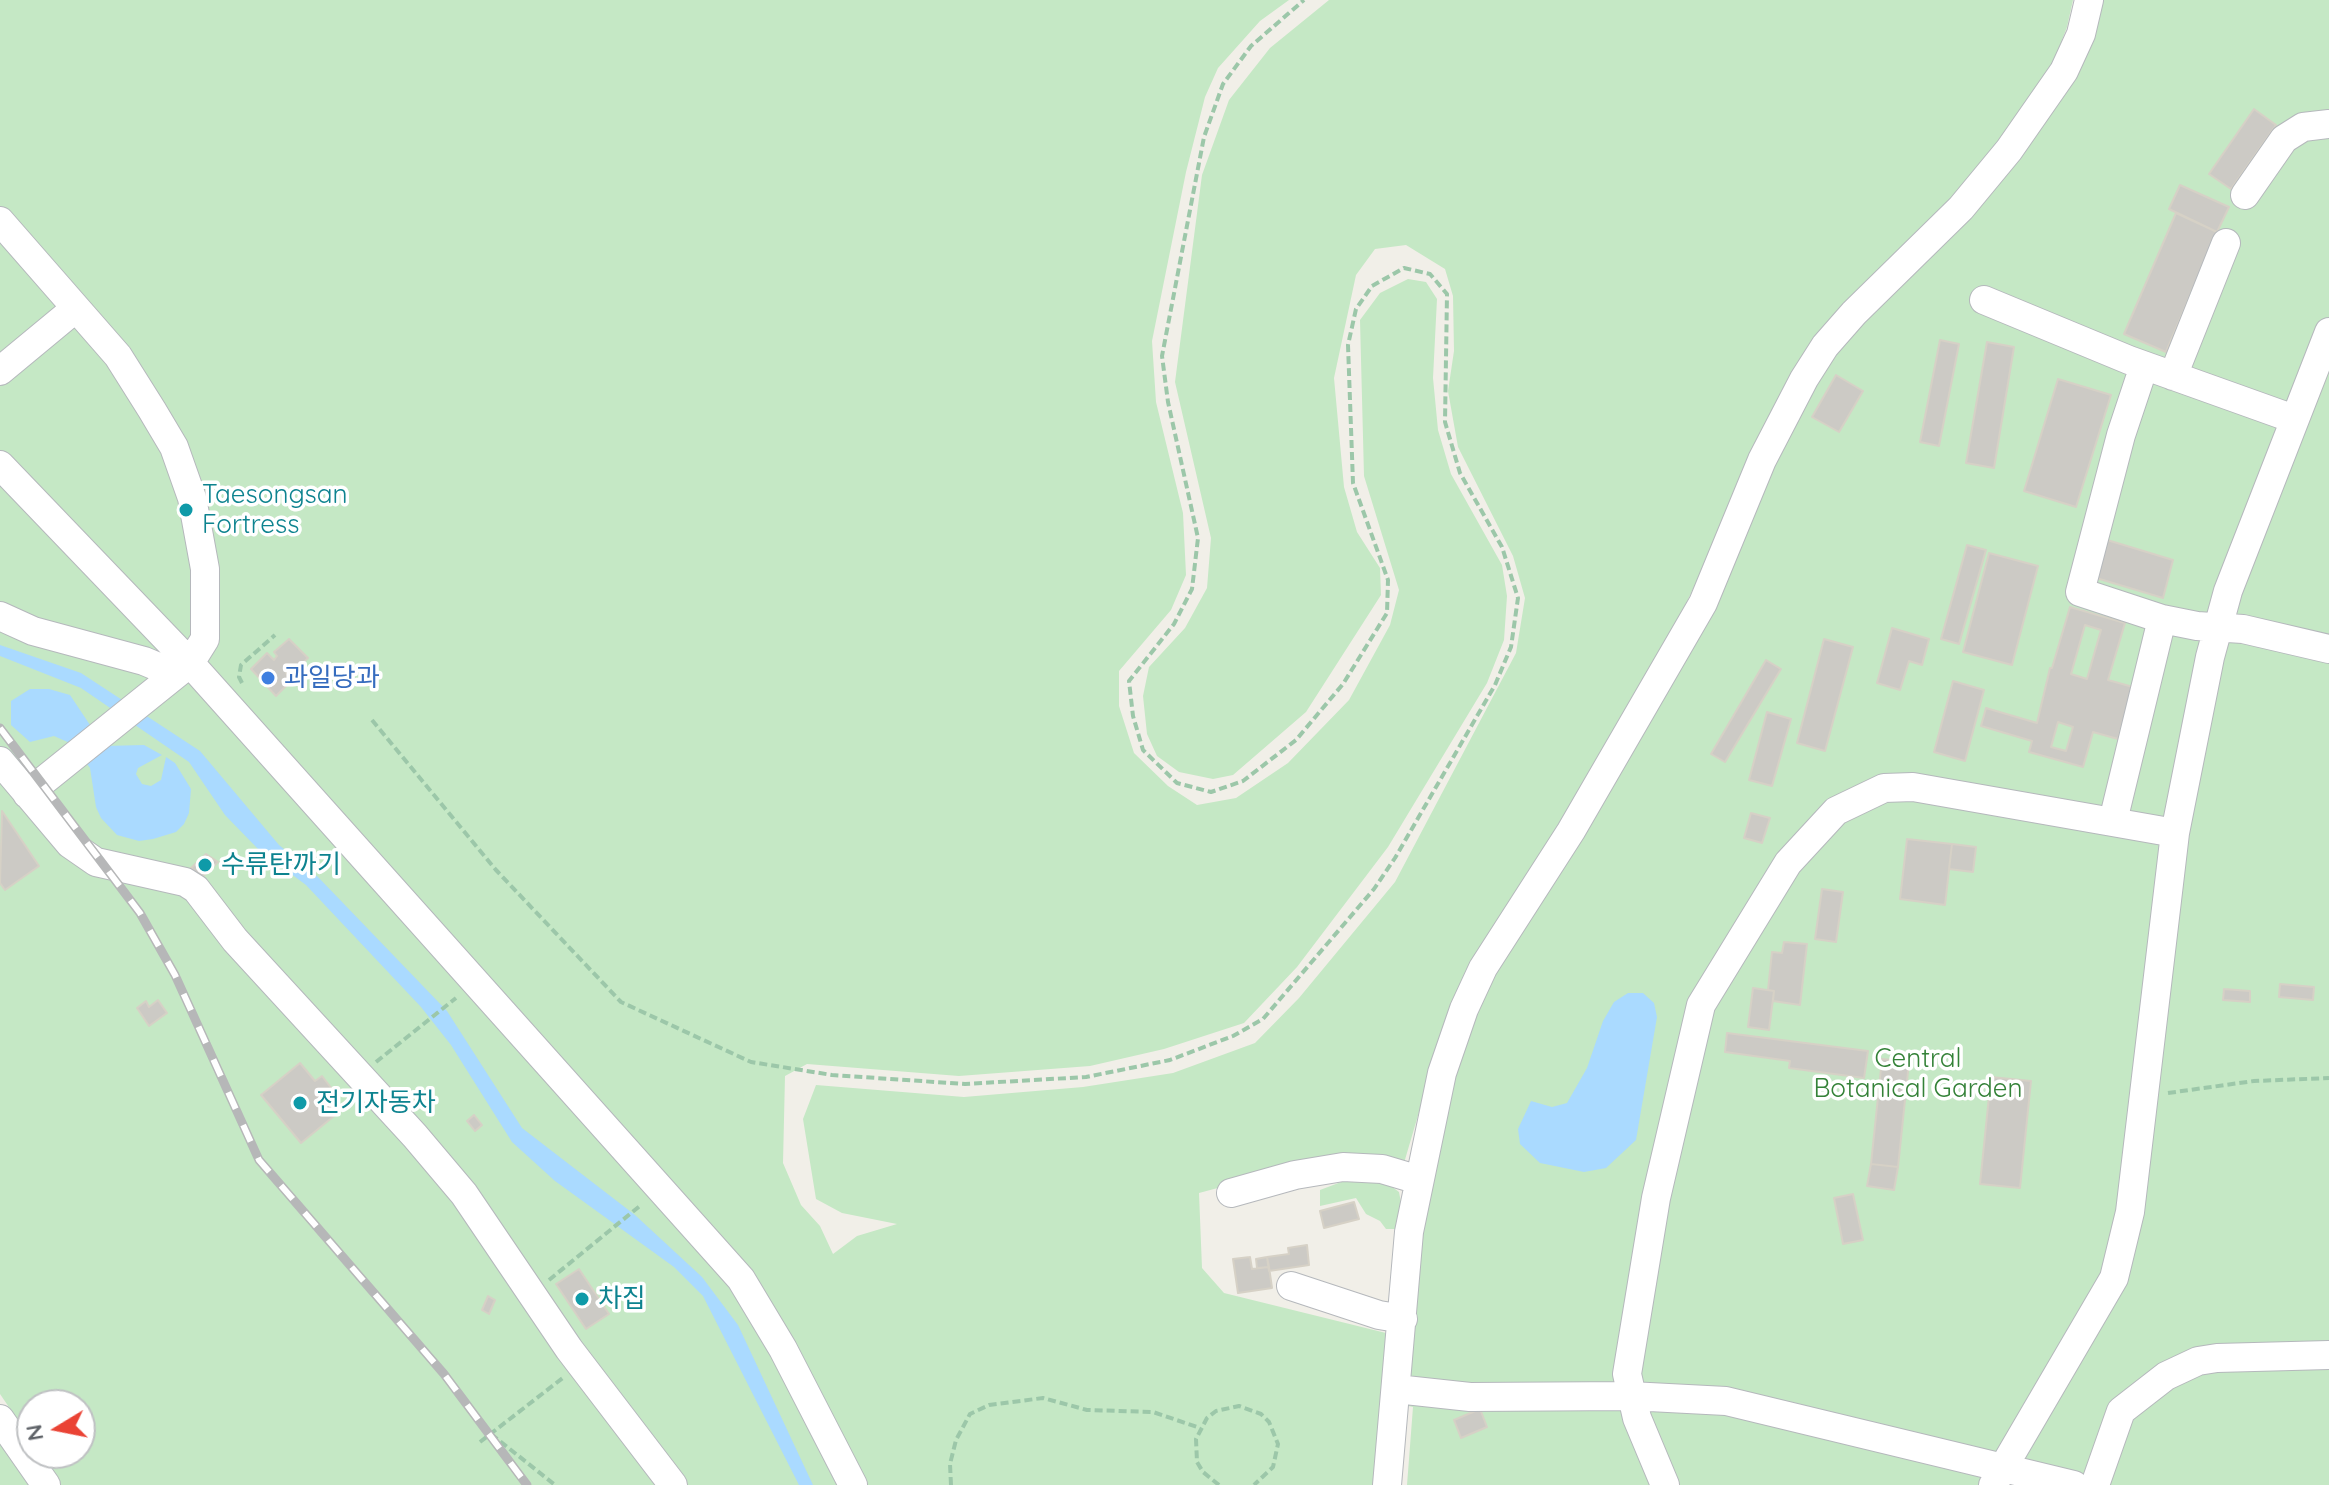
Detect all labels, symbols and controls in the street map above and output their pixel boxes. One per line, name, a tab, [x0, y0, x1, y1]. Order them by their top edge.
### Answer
place label: Taesongsan Fortress	[202, 479, 348, 540]
marker: Taesongsan Fortress	[177, 501, 195, 519]
place label: 과일당과	[284, 662, 380, 694]
marker: 과일당과	[259, 669, 277, 687]
place label: 수류탄까기	[221, 849, 341, 881]
marker: 수류탄까기	[196, 856, 214, 874]
park label: Central Botanical Garden	[1813, 1043, 2023, 1104]
place label: 전기자동차	[316, 1087, 436, 1119]
marker: 전기자동차	[291, 1094, 309, 1112]
place label: 차집	[598, 1283, 646, 1315]
marker: 차집	[573, 1290, 591, 1308]
north arrow	[16, 1389, 96, 1469]
text: N	[19, 1422, 50, 1443]

